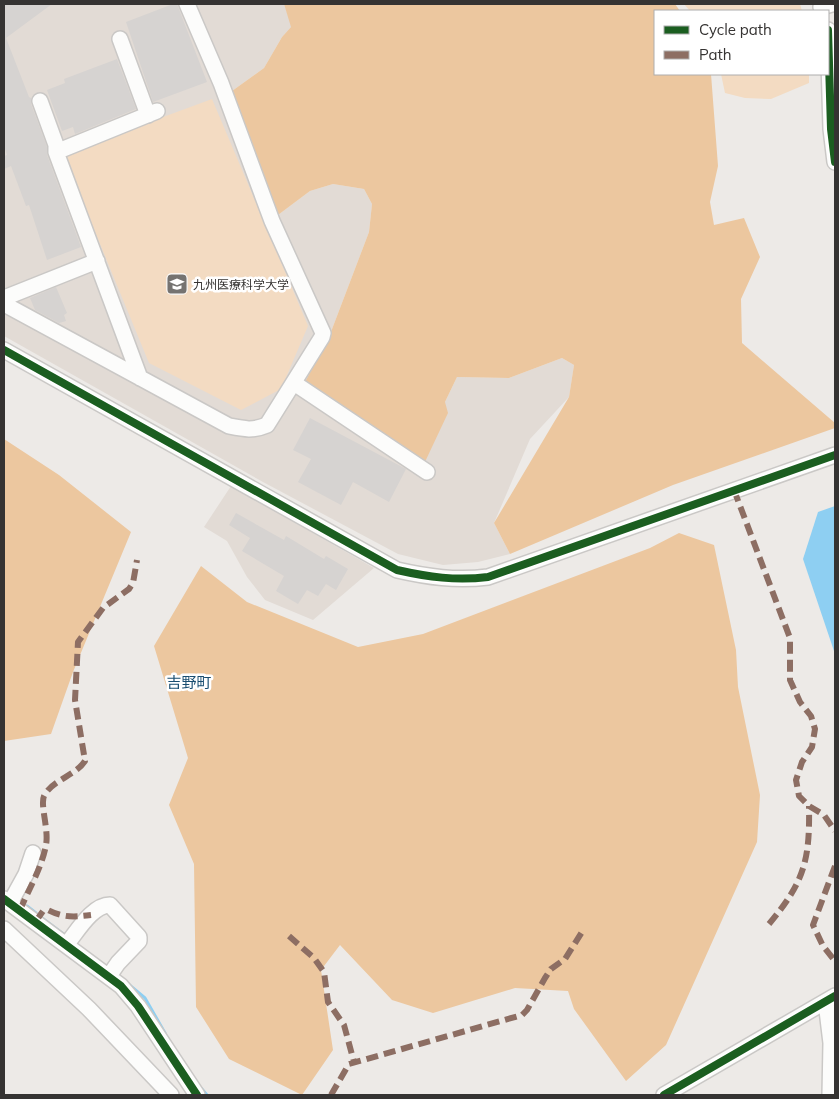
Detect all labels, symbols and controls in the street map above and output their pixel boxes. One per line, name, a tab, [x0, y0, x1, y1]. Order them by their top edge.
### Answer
legend	[654, 10, 829, 75]
text: Cycle path	[699, 20, 772, 39]
text: Path	[699, 45, 731, 64]
school or university icon: 九州医療科学大学	[165, 272, 189, 296]
place label: 九州医療科学大学	[193, 277, 289, 292]
district label: 吉野町	[166, 673, 212, 692]

